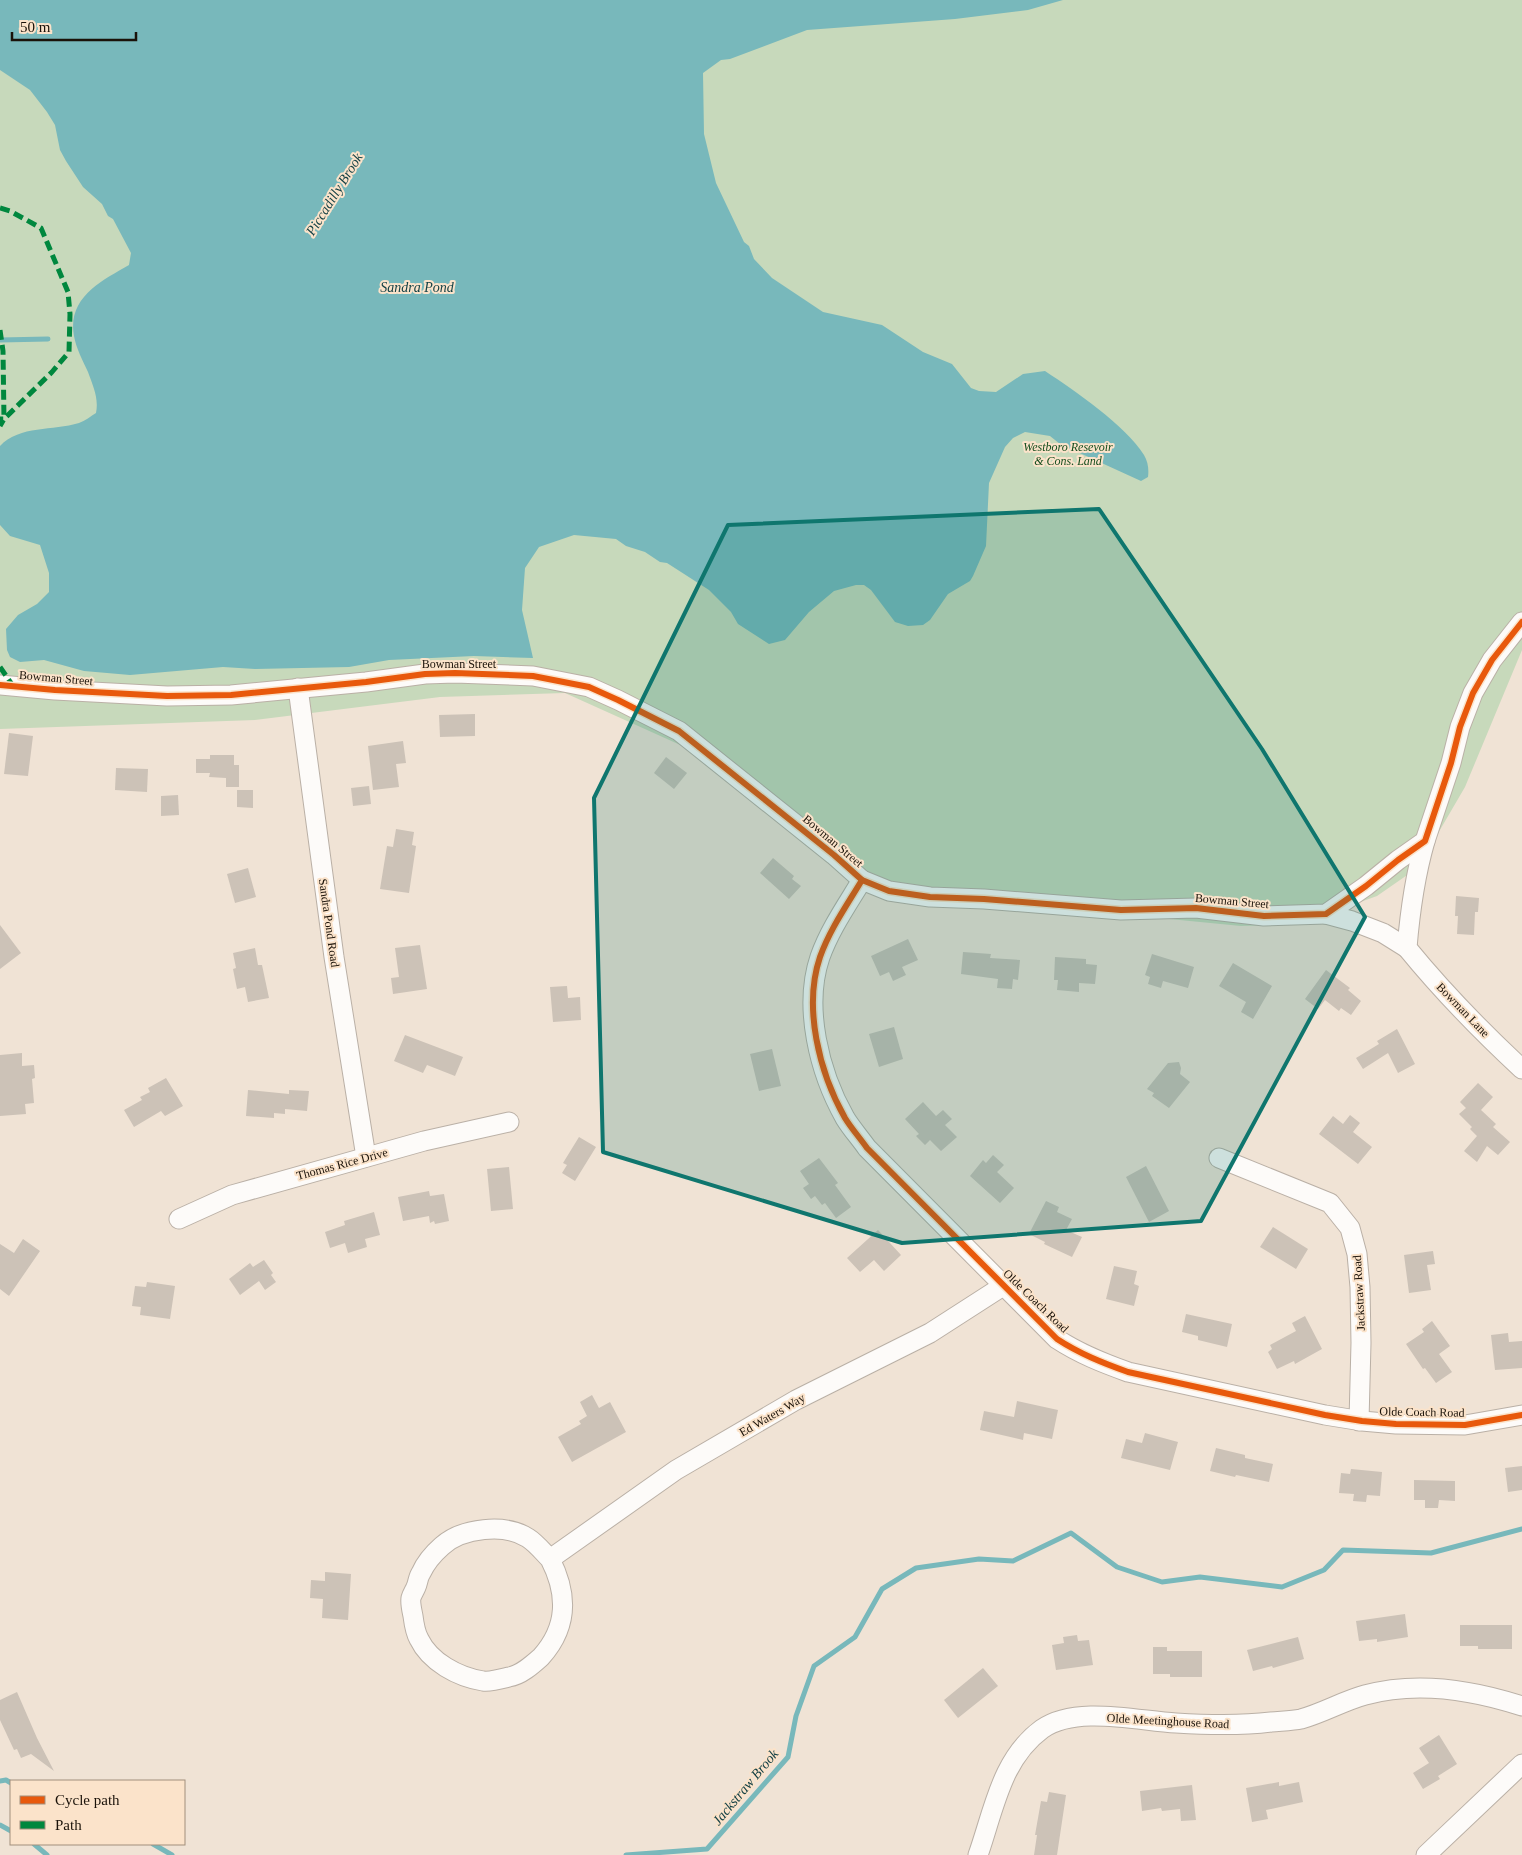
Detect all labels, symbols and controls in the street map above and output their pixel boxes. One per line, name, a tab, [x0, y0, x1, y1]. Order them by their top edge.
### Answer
scale bar	[12, 10, 136, 42]
text: 50 m	[20, 19, 51, 35]
water label: Piccadilly Brook	[303, 150, 366, 239]
water label: Sandra Pond	[380, 280, 455, 295]
park label: Westboro Resevoir & Cons. Land	[1023, 440, 1113, 468]
street label: Bowman Street	[422, 657, 497, 671]
street label: Bowman Street	[18, 668, 94, 688]
street label: Bowman Street	[800, 812, 866, 871]
street label: Sandra Pond Road	[316, 878, 342, 968]
street label: Bowman Street	[1194, 891, 1270, 911]
street label: Bowman Lane	[1434, 980, 1492, 1040]
street label: Thomas Rice Drive	[295, 1145, 389, 1183]
street label: Jackstraw Road	[1350, 1255, 1368, 1331]
street label: Olde Coach Road	[1000, 1266, 1072, 1336]
street label: Ed Waters Way	[737, 1391, 807, 1439]
street label: Olde Coach Road	[1379, 1404, 1465, 1420]
street label: Olde Meetinghouse Road	[1106, 1711, 1230, 1731]
water label: Jackstraw Brook	[709, 1746, 782, 1828]
legend	[10, 1780, 185, 1845]
text: Cycle path	[55, 1792, 120, 1808]
text: Path	[55, 1817, 82, 1833]

